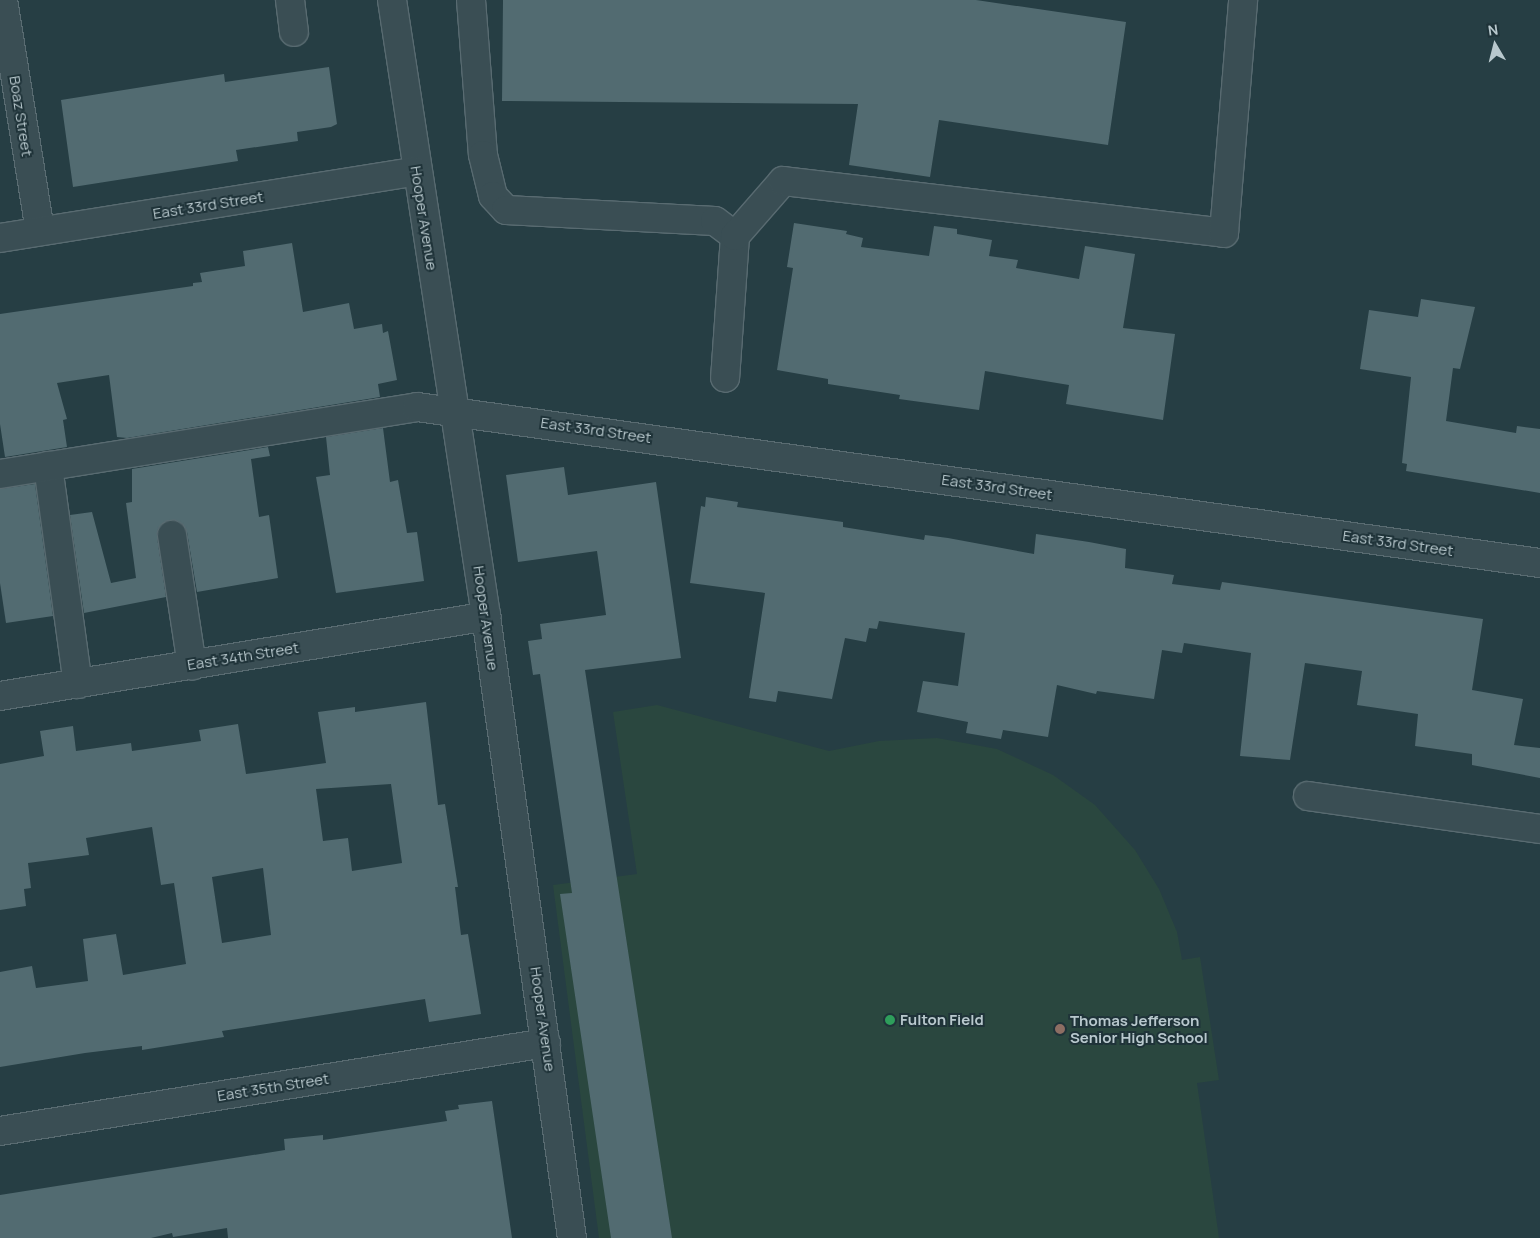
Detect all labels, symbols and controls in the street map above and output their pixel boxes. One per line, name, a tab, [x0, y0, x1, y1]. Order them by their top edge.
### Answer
north arrow	[1470, 20, 1520, 70]
text: N	[1487, 20, 1499, 40]
street label: Boaz Street	[6, 74, 36, 158]
street label: Hooper Avenue	[407, 165, 441, 271]
street label: East 33rd Street	[152, 187, 264, 223]
street label: East 33rd Street	[540, 413, 652, 447]
street label: East 33rd Street	[941, 470, 1053, 504]
street label: East 33rd Street	[1342, 526, 1454, 560]
street label: Hooper Avenue	[470, 565, 502, 671]
street label: East 34th Street	[186, 638, 300, 674]
street label: Hooper Avenue	[527, 966, 559, 1072]
place label: Fulton Field	[900, 1011, 984, 1029]
place label: Thomas Jefferson Senior High School	[1070, 1011, 1208, 1046]
marker: Fulton Field	[884, 1014, 896, 1026]
marker: Thomas Jefferson Senior High School	[1054, 1023, 1066, 1035]
street label: East 35th Street	[216, 1069, 330, 1105]

